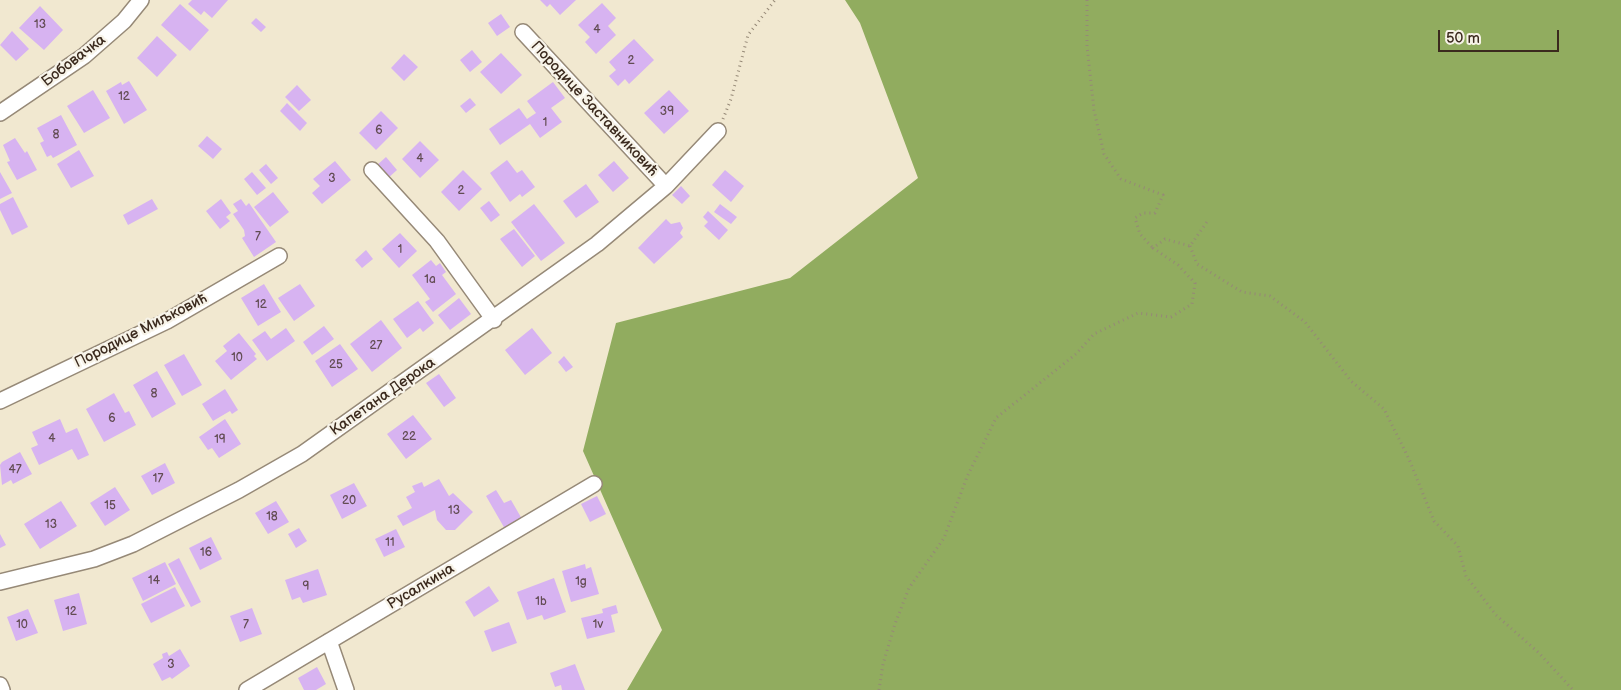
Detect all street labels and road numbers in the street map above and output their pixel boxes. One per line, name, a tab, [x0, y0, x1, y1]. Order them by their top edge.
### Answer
street label: Бобовачка	[39, 31, 109, 91]
street label: Породице Заставниковић	[527, 38, 661, 180]
street label: Породице Миљковић	[72, 290, 210, 372]
street label: Капетана Дерока	[327, 354, 439, 440]
street label: Русалкина	[384, 560, 458, 614]

